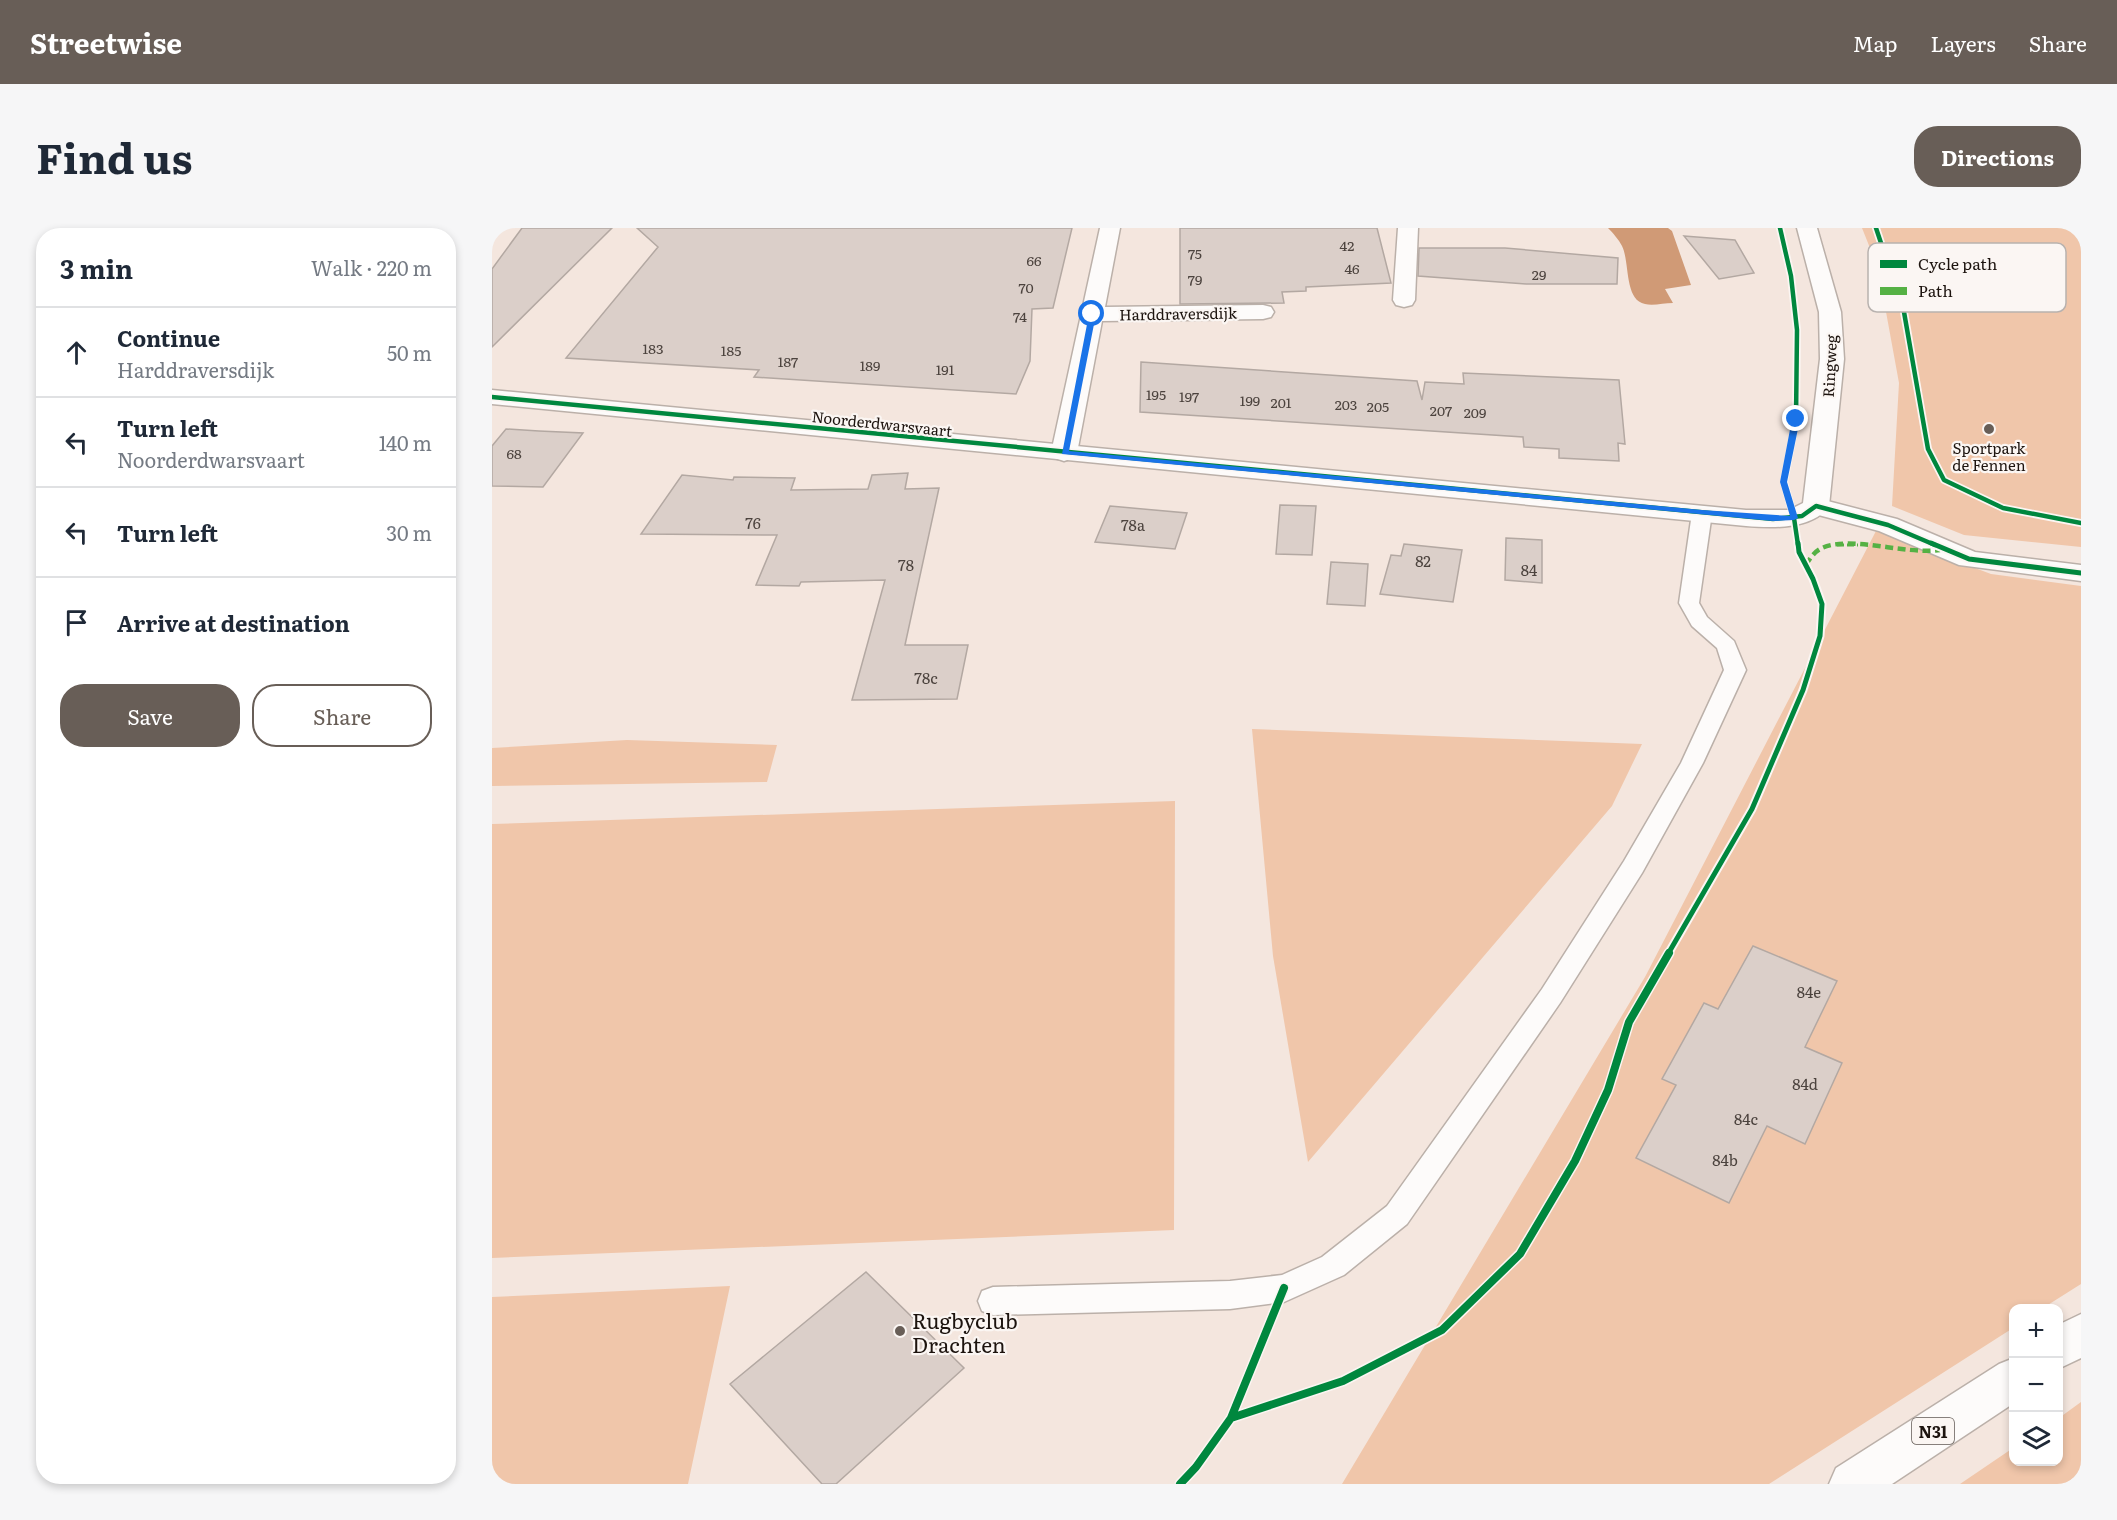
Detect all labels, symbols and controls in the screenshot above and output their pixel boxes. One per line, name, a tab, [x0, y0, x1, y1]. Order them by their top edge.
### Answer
text: Streetwise	[30, 21, 182, 63]
text: Map	[1853, 27, 1898, 58]
text: Layers	[1931, 27, 1996, 58]
text: Share	[2029, 27, 2087, 58]
text: Find us	[36, 125, 193, 187]
button: Directions	[1914, 126, 2081, 187]
house number: 42	[1340, 235, 1354, 255]
house number: 75	[1188, 243, 1202, 263]
legend	[1868, 243, 2066, 312]
text: 3 min	[60, 248, 133, 287]
house number: 66	[1026, 250, 1042, 270]
text: Cycle path	[1918, 251, 1998, 275]
text: Walk · 220 m	[311, 252, 432, 282]
house number: 46	[1344, 258, 1360, 278]
house number: 29	[1532, 264, 1546, 284]
house number: 79	[1188, 269, 1202, 289]
house number: 70	[1018, 277, 1034, 297]
text: Path	[1918, 278, 1953, 302]
route start	[1078, 300, 1104, 326]
street label: Harddraversdijk	[1119, 300, 1238, 326]
house number: 74	[1013, 306, 1027, 326]
text: Continue	[117, 321, 220, 354]
street label: Ringweg	[1816, 333, 1842, 398]
icon: ahead	[60, 336, 93, 369]
text: 50 m	[387, 337, 432, 367]
house number: 183	[643, 338, 664, 358]
house number: 185	[721, 340, 741, 360]
house number: 187	[778, 351, 798, 371]
text: Harddraversdijk	[117, 354, 274, 384]
house number: 189	[860, 355, 880, 375]
house number: 191	[936, 359, 955, 379]
house number: 195	[1146, 384, 1166, 404]
house number: 197	[1179, 386, 1199, 406]
house number: 199	[1240, 390, 1260, 410]
house number: 201	[1271, 392, 1292, 412]
house number: 203	[1335, 394, 1357, 414]
house number: 205	[1367, 396, 1389, 416]
house number: 207	[1430, 400, 1452, 420]
house number: 209	[1464, 402, 1486, 422]
street label: Noorderdwarsvaart	[811, 404, 953, 442]
route end	[1782, 405, 1808, 431]
text: Turn left	[117, 411, 218, 444]
marker: Sportpark de Fennen	[1982, 422, 1996, 436]
icon: left	[60, 426, 93, 459]
text: 140 m	[379, 427, 432, 457]
place label: Sportpark de Fennen	[1952, 436, 2026, 476]
house number: 68	[506, 443, 522, 463]
text: Noorderdwarsvaart	[117, 444, 305, 474]
house number: 76	[745, 511, 761, 534]
house number: 78a	[1121, 513, 1146, 536]
icon: left	[60, 516, 93, 549]
text: Turn left	[117, 516, 218, 549]
text: 30 m	[386, 517, 432, 547]
house number: 82	[1415, 549, 1431, 572]
house number: 78	[898, 553, 914, 576]
house number: 84	[1521, 558, 1537, 581]
icon: arrive	[60, 606, 93, 639]
text: Arrive at destination	[117, 606, 350, 639]
house number: 78c	[914, 666, 938, 689]
button: Save	[60, 684, 240, 747]
button: Share	[252, 684, 432, 747]
house number: 84e	[1797, 980, 1821, 1003]
house number: 84d	[1792, 1072, 1818, 1095]
house number: 84c	[1734, 1107, 1759, 1130]
house number: 84b	[1712, 1148, 1738, 1171]
place label: Rugbyclub Drachten	[912, 1304, 1018, 1359]
map controls	[2009, 1304, 2063, 1466]
button: +	[2009, 1304, 2063, 1358]
marker: Rugbyclub Drachten	[893, 1324, 907, 1338]
button: −	[2009, 1358, 2063, 1412]
button: layers	[2009, 1412, 2063, 1466]
road number: N31	[1912, 1418, 1954, 1444]

